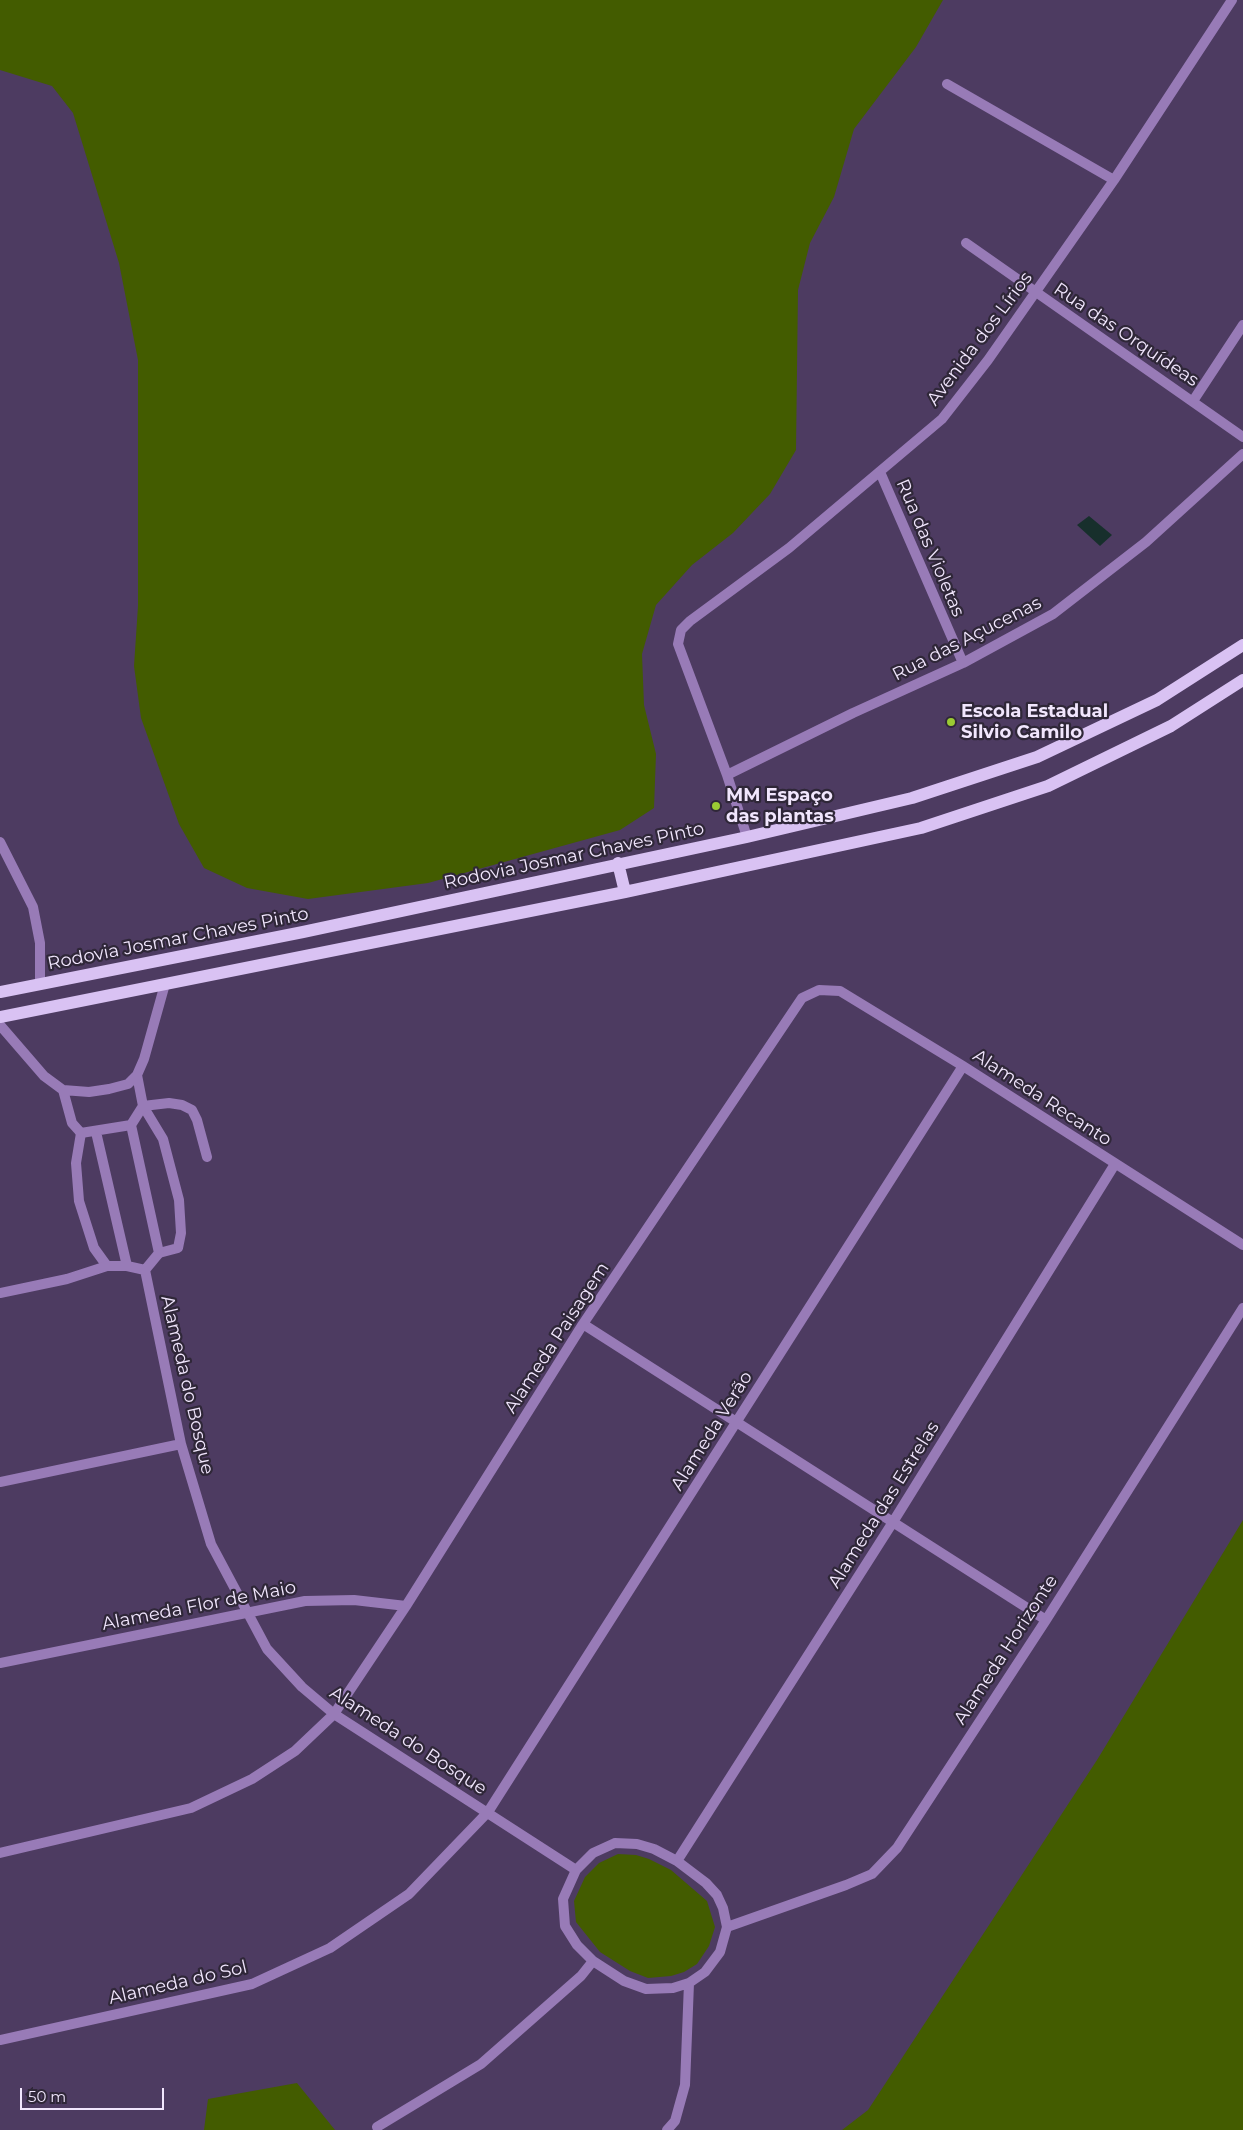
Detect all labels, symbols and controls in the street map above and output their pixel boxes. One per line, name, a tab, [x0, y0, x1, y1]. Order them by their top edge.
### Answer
street label: Avenida dos Lírios	[923, 268, 1037, 410]
street label: Rua das Orquídeas	[1049, 278, 1203, 392]
street label: Rua das Violetas	[891, 476, 969, 620]
street label: Rua das Açucenas	[889, 592, 1045, 686]
place label: Escola Estadual Silvio Camilo	[961, 701, 1108, 744]
marker: Escola Estadual Silvio Camilo	[945, 716, 957, 728]
place label: MM Espaço das plantas	[726, 785, 834, 828]
marker: MM Espaço das plantas	[710, 800, 722, 812]
street label: Rodovia Josmar Chaves Pinto	[442, 818, 706, 894]
street label: Rodovia Josmar Chaves Pinto	[46, 903, 310, 975]
street label: Alameda Recanto	[969, 1045, 1115, 1151]
street label: Alameda Paisagem	[500, 1258, 614, 1418]
street label: Alameda do Bosque	[156, 1293, 218, 1477]
street label: Alameda Verão	[667, 1367, 757, 1495]
street label: Alameda das Estrelas	[824, 1418, 944, 1592]
street label: Alameda Horizonte	[950, 1571, 1062, 1729]
street label: Alameda Flor de Maio	[100, 1577, 298, 1635]
street label: Alameda do Bosque	[325, 1682, 491, 1800]
street label: Alameda do Sol	[107, 1957, 249, 2009]
scale bar	[22, 2078, 166, 2110]
text: 50 m	[28, 2087, 66, 2106]

